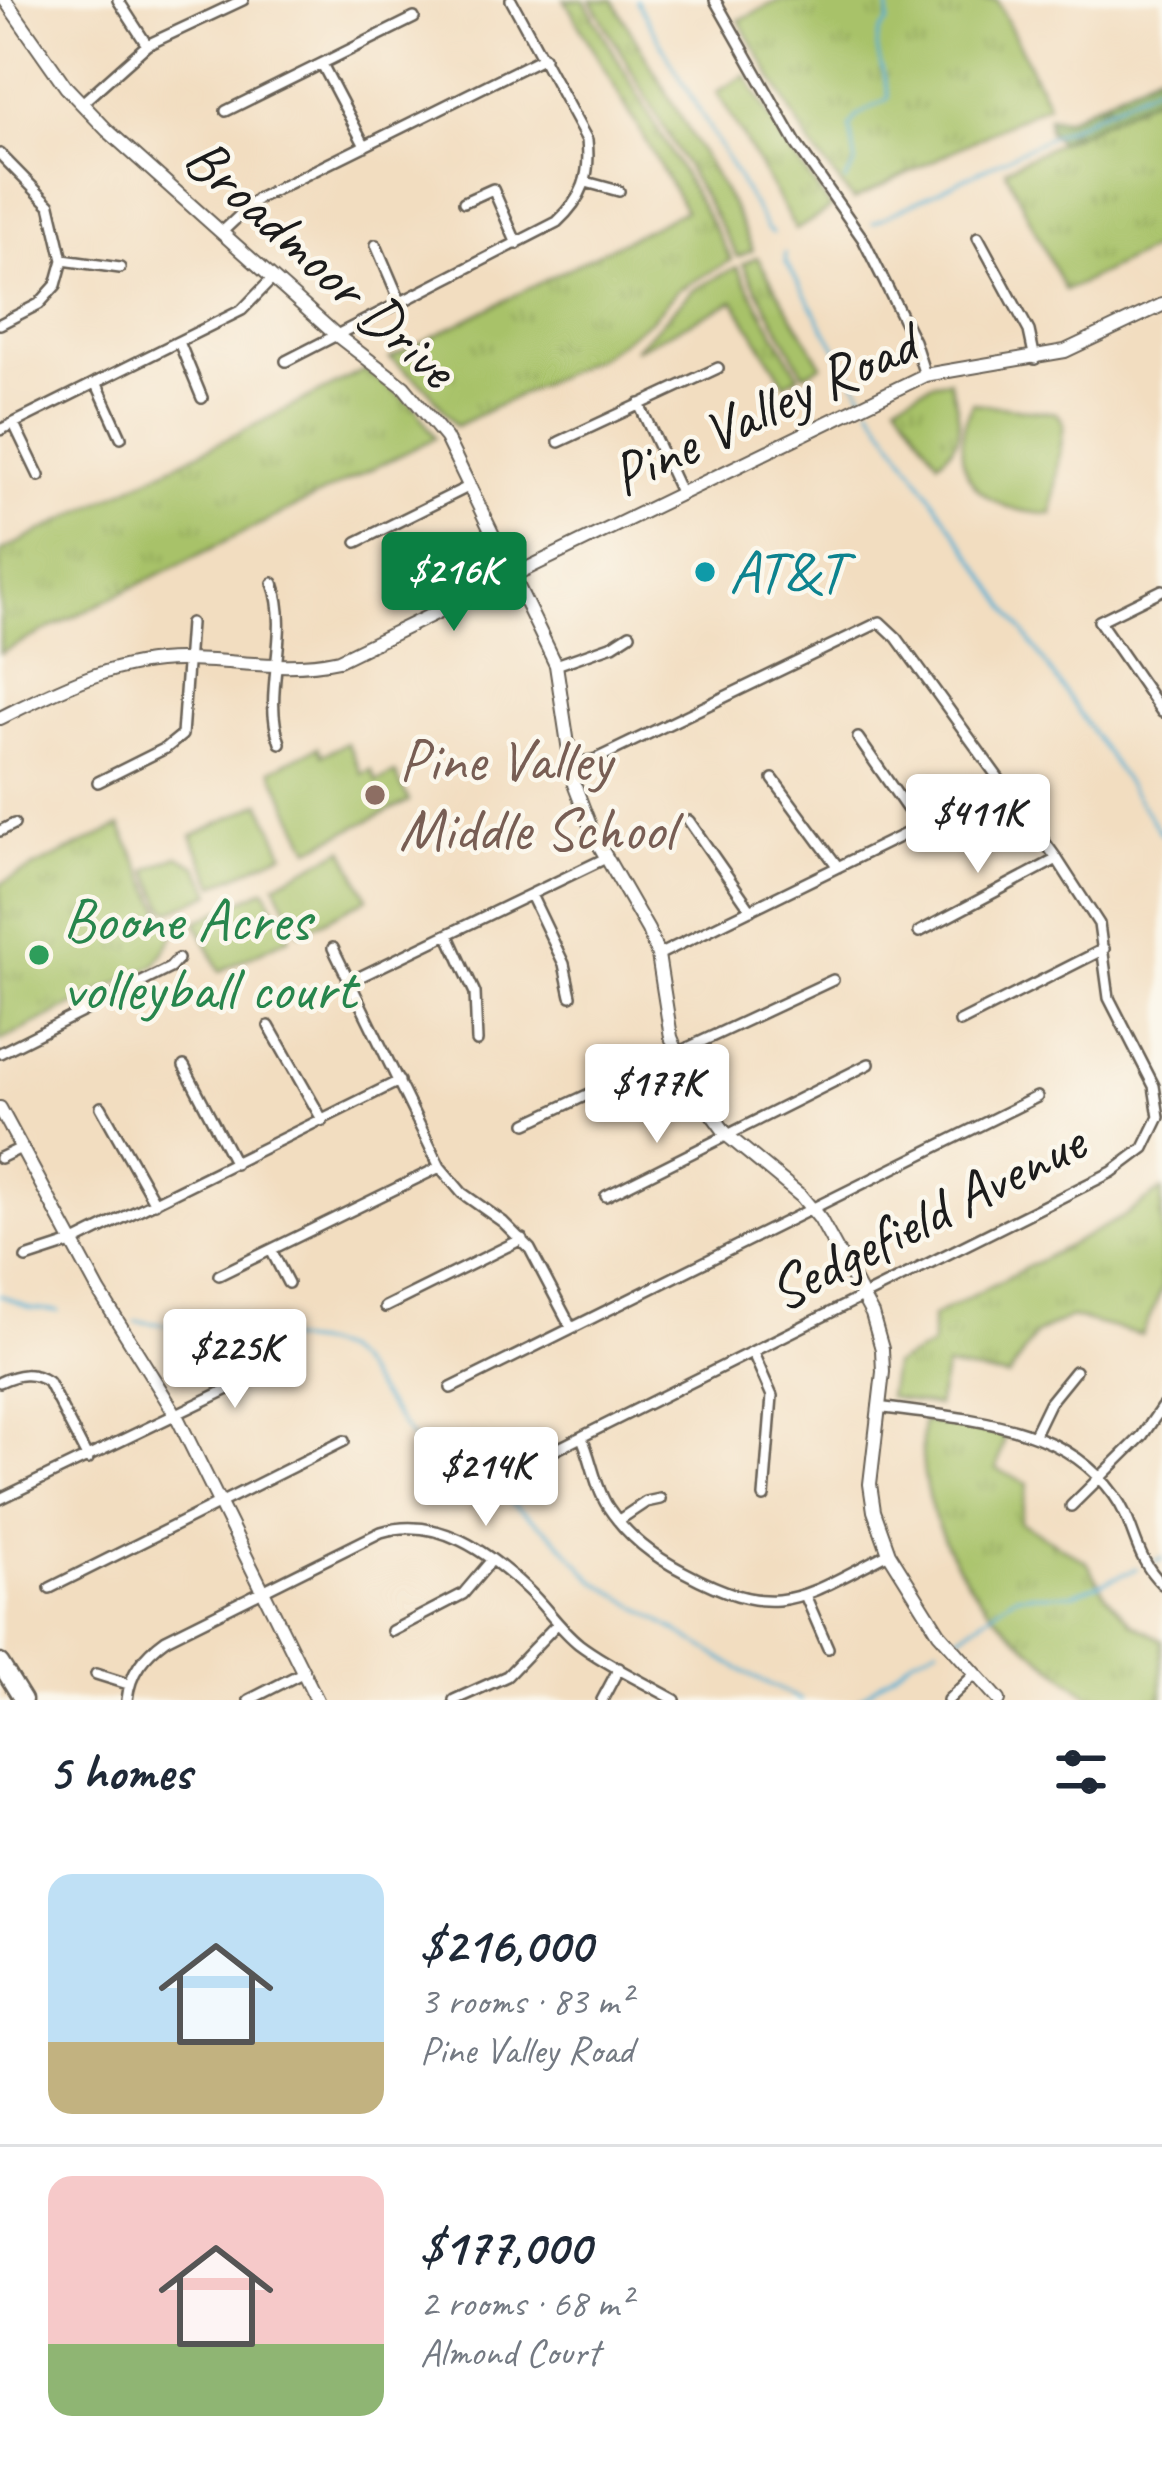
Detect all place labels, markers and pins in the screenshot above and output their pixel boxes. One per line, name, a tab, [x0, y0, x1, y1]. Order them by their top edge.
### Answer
pin: $216K	[370, 532, 538, 634]
place label: AT&T	[729, 534, 856, 610]
marker: AT&T	[692, 559, 718, 585]
place label: Pine Valley Middle School	[399, 722, 684, 867]
pin: $411K	[894, 774, 1062, 876]
marker: Pine Valley Middle School	[362, 782, 388, 808]
place label: Boone Acres volleyball court	[63, 882, 361, 1027]
marker: Boone Acres volleyball court	[26, 942, 52, 968]
pin: $177K	[573, 1044, 741, 1146]
pin: $225K	[151, 1309, 319, 1411]
pin: $214K	[402, 1427, 570, 1529]

